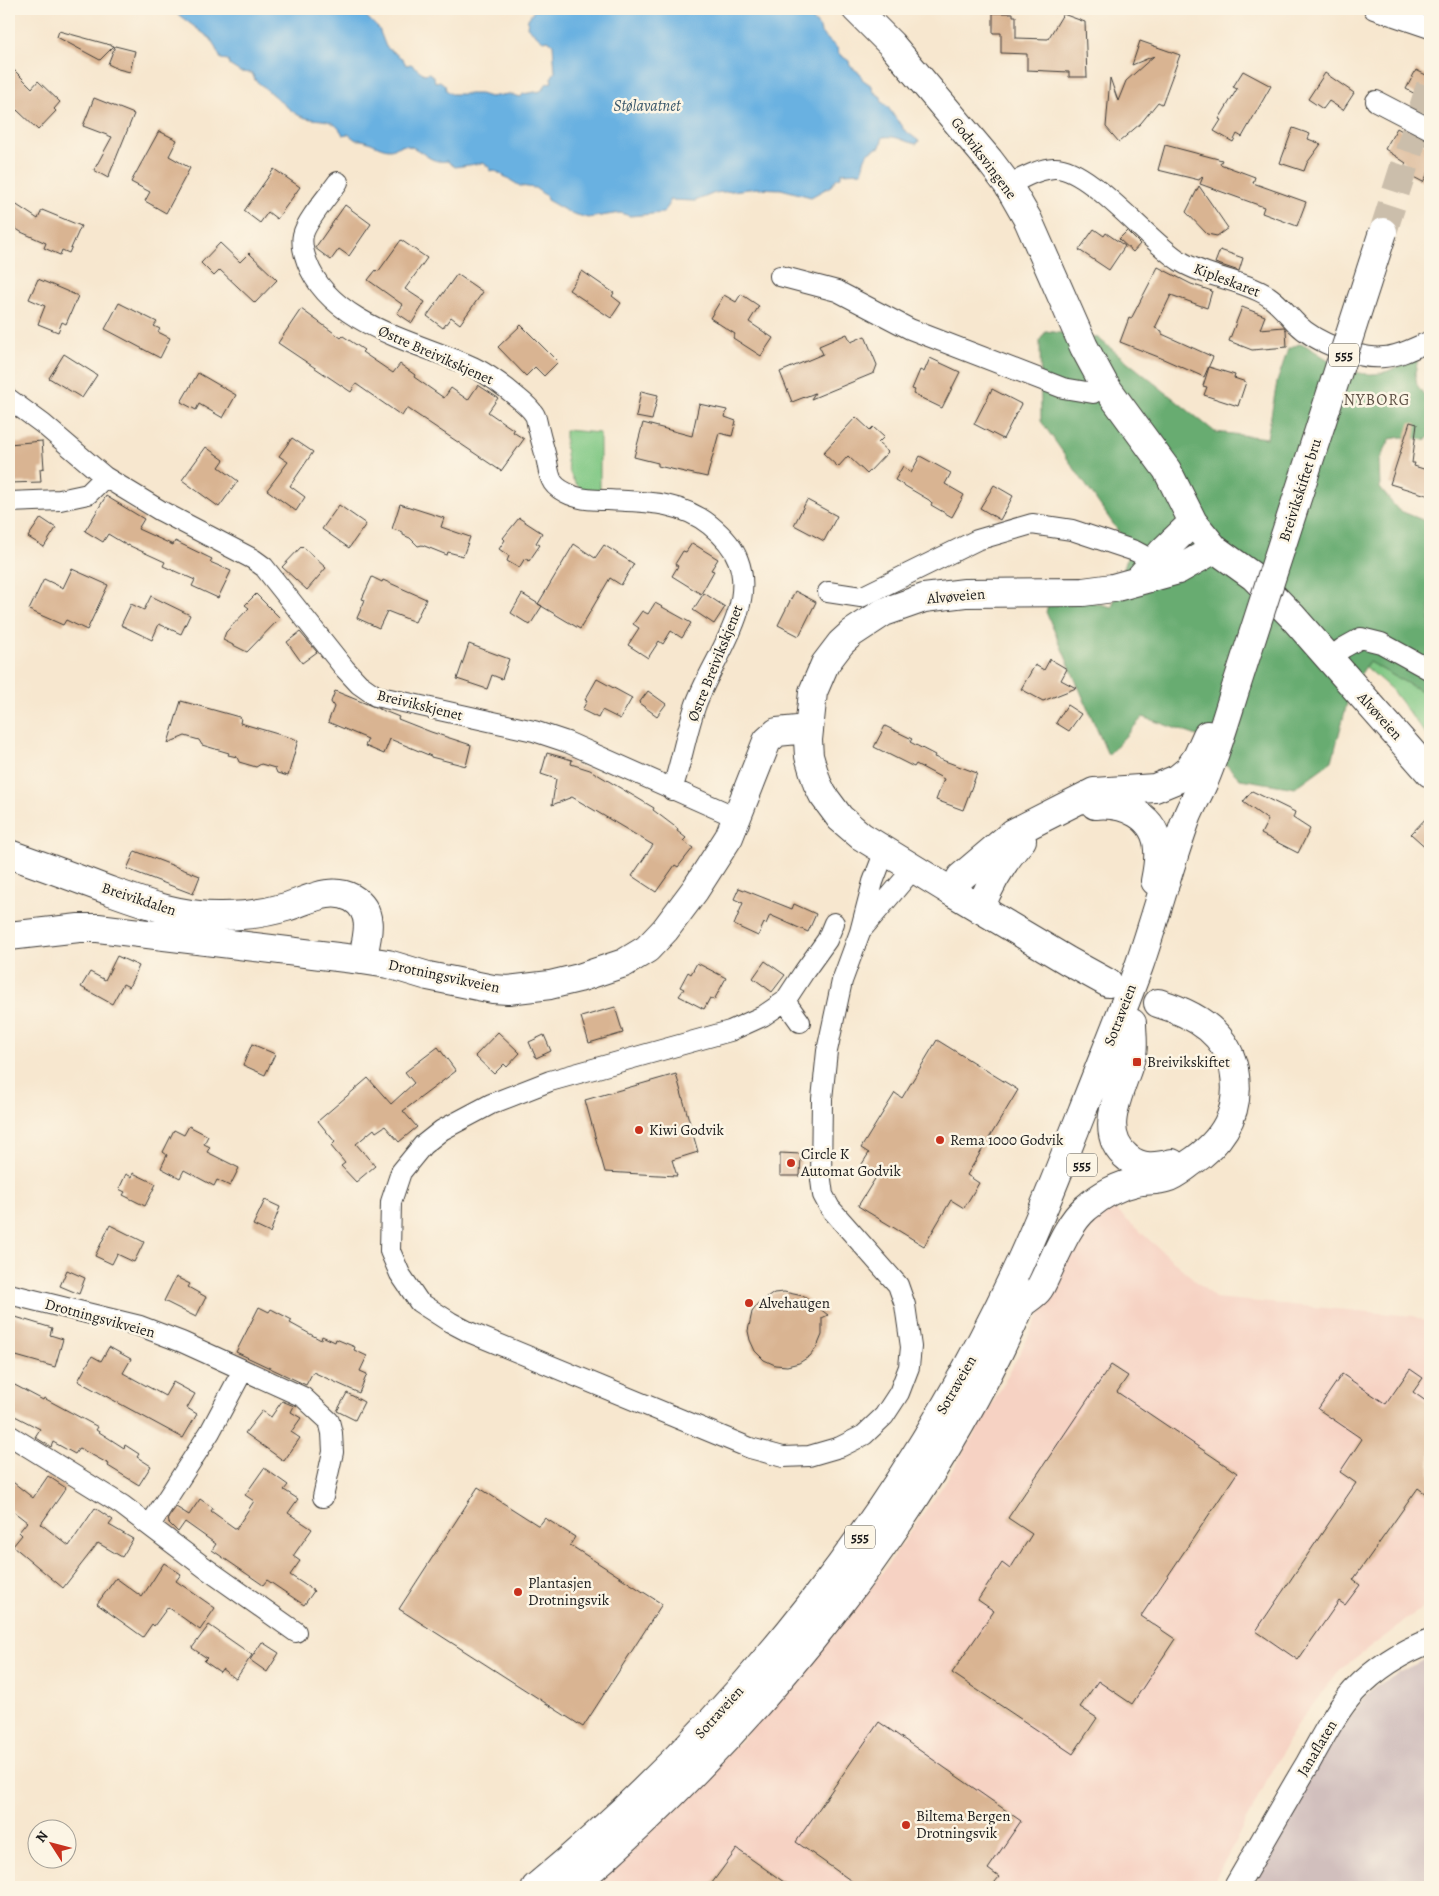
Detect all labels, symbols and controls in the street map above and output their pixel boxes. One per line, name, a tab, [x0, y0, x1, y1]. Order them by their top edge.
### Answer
water label: Stølavatnet	[613, 95, 682, 117]
street label: Godviksvingene	[947, 113, 1022, 203]
street label: Kipleskaret	[1191, 258, 1263, 302]
street label: Østre Breivikskjenet	[375, 321, 497, 389]
road number: 555	[1329, 344, 1359, 366]
district label: NYBORG	[1343, 389, 1411, 411]
street label: Breivikskiftet bru	[1274, 435, 1326, 544]
street label: Alvøveien	[925, 584, 986, 609]
street label: Østre Breivikskjenet	[682, 602, 748, 724]
street label: Breivikskjenet	[375, 685, 465, 725]
street label: Alvøveien	[1352, 687, 1407, 744]
street label: Breivikdalen	[99, 878, 179, 920]
street label: Drotningsvikveien	[386, 954, 502, 998]
street label: Sotraveien	[1099, 981, 1141, 1049]
place label: Breivikskiftet	[1147, 1052, 1230, 1072]
marker: Breivikskiftet	[1131, 1056, 1143, 1068]
place label: Kiwi Godvik	[649, 1120, 725, 1140]
marker: Kiwi Godvik	[633, 1124, 645, 1136]
place label: Rema 1000 Godvik	[950, 1130, 1064, 1150]
marker: Rema 1000 Godvik	[934, 1134, 946, 1146]
place label: Circle K Automat Godvik	[800, 1144, 902, 1181]
road number: 555	[1067, 1154, 1097, 1176]
marker: Circle K Automat Godvik	[785, 1157, 797, 1169]
place label: Alvehaugen	[758, 1293, 830, 1313]
street label: Drotningsvikveien	[43, 1294, 157, 1342]
marker: Alvehaugen	[743, 1297, 755, 1309]
street label: Sotraveien	[931, 1352, 981, 1418]
road number: 555	[845, 1525, 875, 1548]
place label: Plantasjen Drotningsvik	[528, 1573, 610, 1610]
marker: Plantasjen Drotningsvik	[512, 1586, 524, 1598]
street label: Sotraveien	[690, 1681, 748, 1743]
street label: Janaflaten	[1292, 1716, 1342, 1780]
place label: Biltema Bergen Drotningsvik	[916, 1806, 1011, 1843]
north arrow	[28, 1818, 78, 1868]
marker: Biltema Bergen Drotningsvik	[900, 1819, 912, 1831]
text: N	[31, 1827, 53, 1846]

